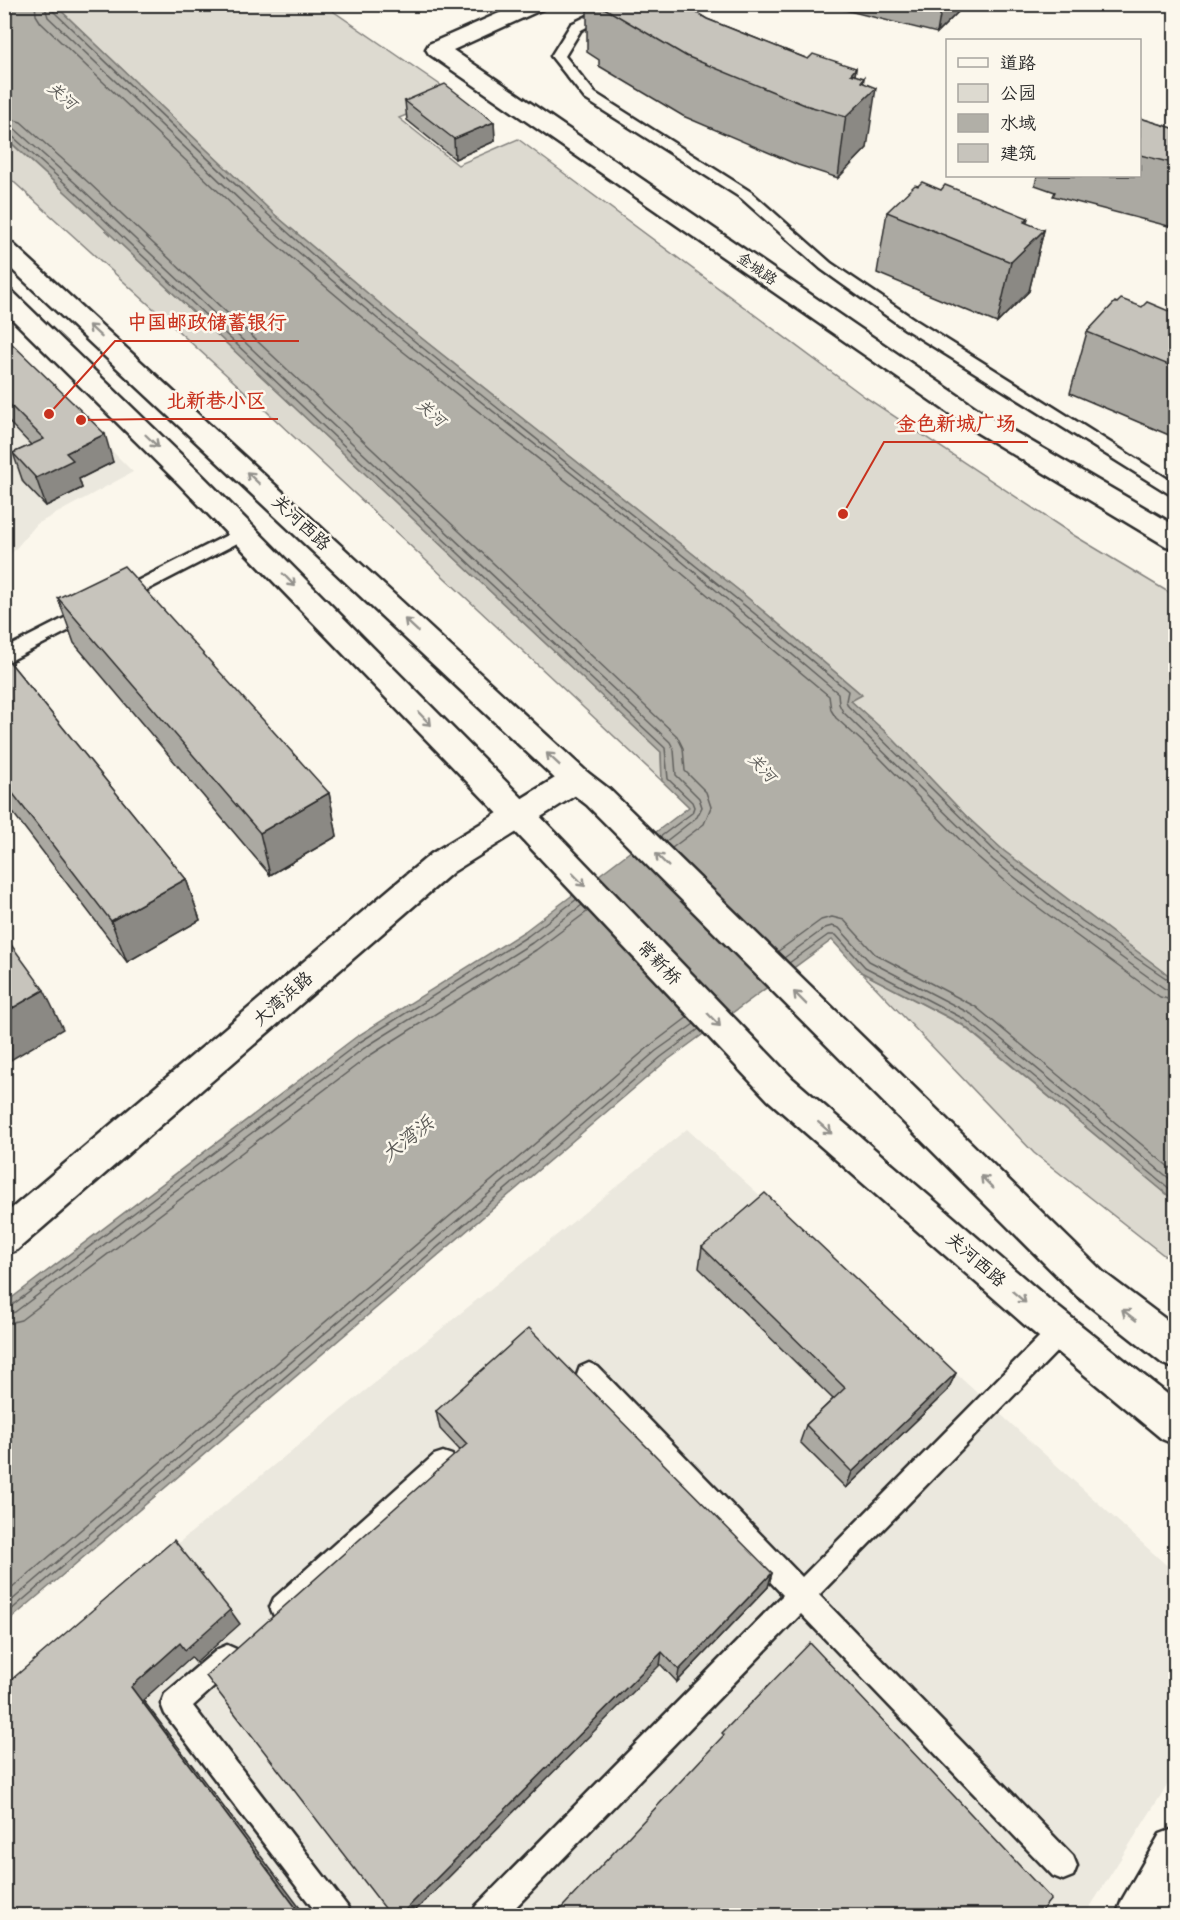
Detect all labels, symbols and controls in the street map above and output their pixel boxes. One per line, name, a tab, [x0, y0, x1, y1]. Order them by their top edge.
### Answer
legend	[946, 39, 1141, 177]
text: 道路	[1000, 51, 1036, 76]
water label: 关河	[43, 77, 84, 117]
text: 公园	[1000, 81, 1036, 106]
text: 水域	[1000, 111, 1036, 136]
text: 建筑	[1000, 141, 1036, 166]
street label: 金城路	[733, 247, 781, 291]
callout: 中国邮政储蓄银行	[115, 303, 299, 341]
text: 中国邮政储蓄银行	[127, 309, 287, 337]
one-way arrow	[87, 324, 102, 338]
callout: 北新巷小区	[154, 381, 278, 419]
text: 北新巷小区	[166, 387, 266, 415]
water label: 关河	[412, 394, 453, 434]
callout: 金色新城广场	[884, 404, 1028, 442]
text: 金色新城广场	[896, 410, 1016, 438]
one-way arrow	[144, 433, 159, 448]
one-way arrow	[246, 471, 261, 485]
street label: 关河西路	[266, 489, 336, 557]
one-way arrow	[281, 572, 296, 587]
one-way arrow	[404, 619, 419, 633]
one-way arrow	[418, 711, 432, 726]
water label: 关河	[743, 749, 783, 789]
one-way arrow	[546, 751, 561, 766]
one-way arrow	[654, 853, 669, 868]
one-way arrow	[571, 872, 586, 887]
street label: 常新桥	[631, 935, 687, 991]
street label: 大湾浜路	[248, 966, 318, 1032]
one-way arrow	[793, 991, 808, 1006]
one-way arrow	[707, 1013, 721, 1028]
water label: 大湾浜	[376, 1109, 441, 1169]
one-way arrow	[817, 1121, 832, 1135]
one-way arrow	[979, 1175, 994, 1190]
street label: 关河西路	[941, 1227, 1011, 1293]
one-way arrow	[1011, 1290, 1026, 1304]
one-way arrow	[1122, 1308, 1138, 1321]

